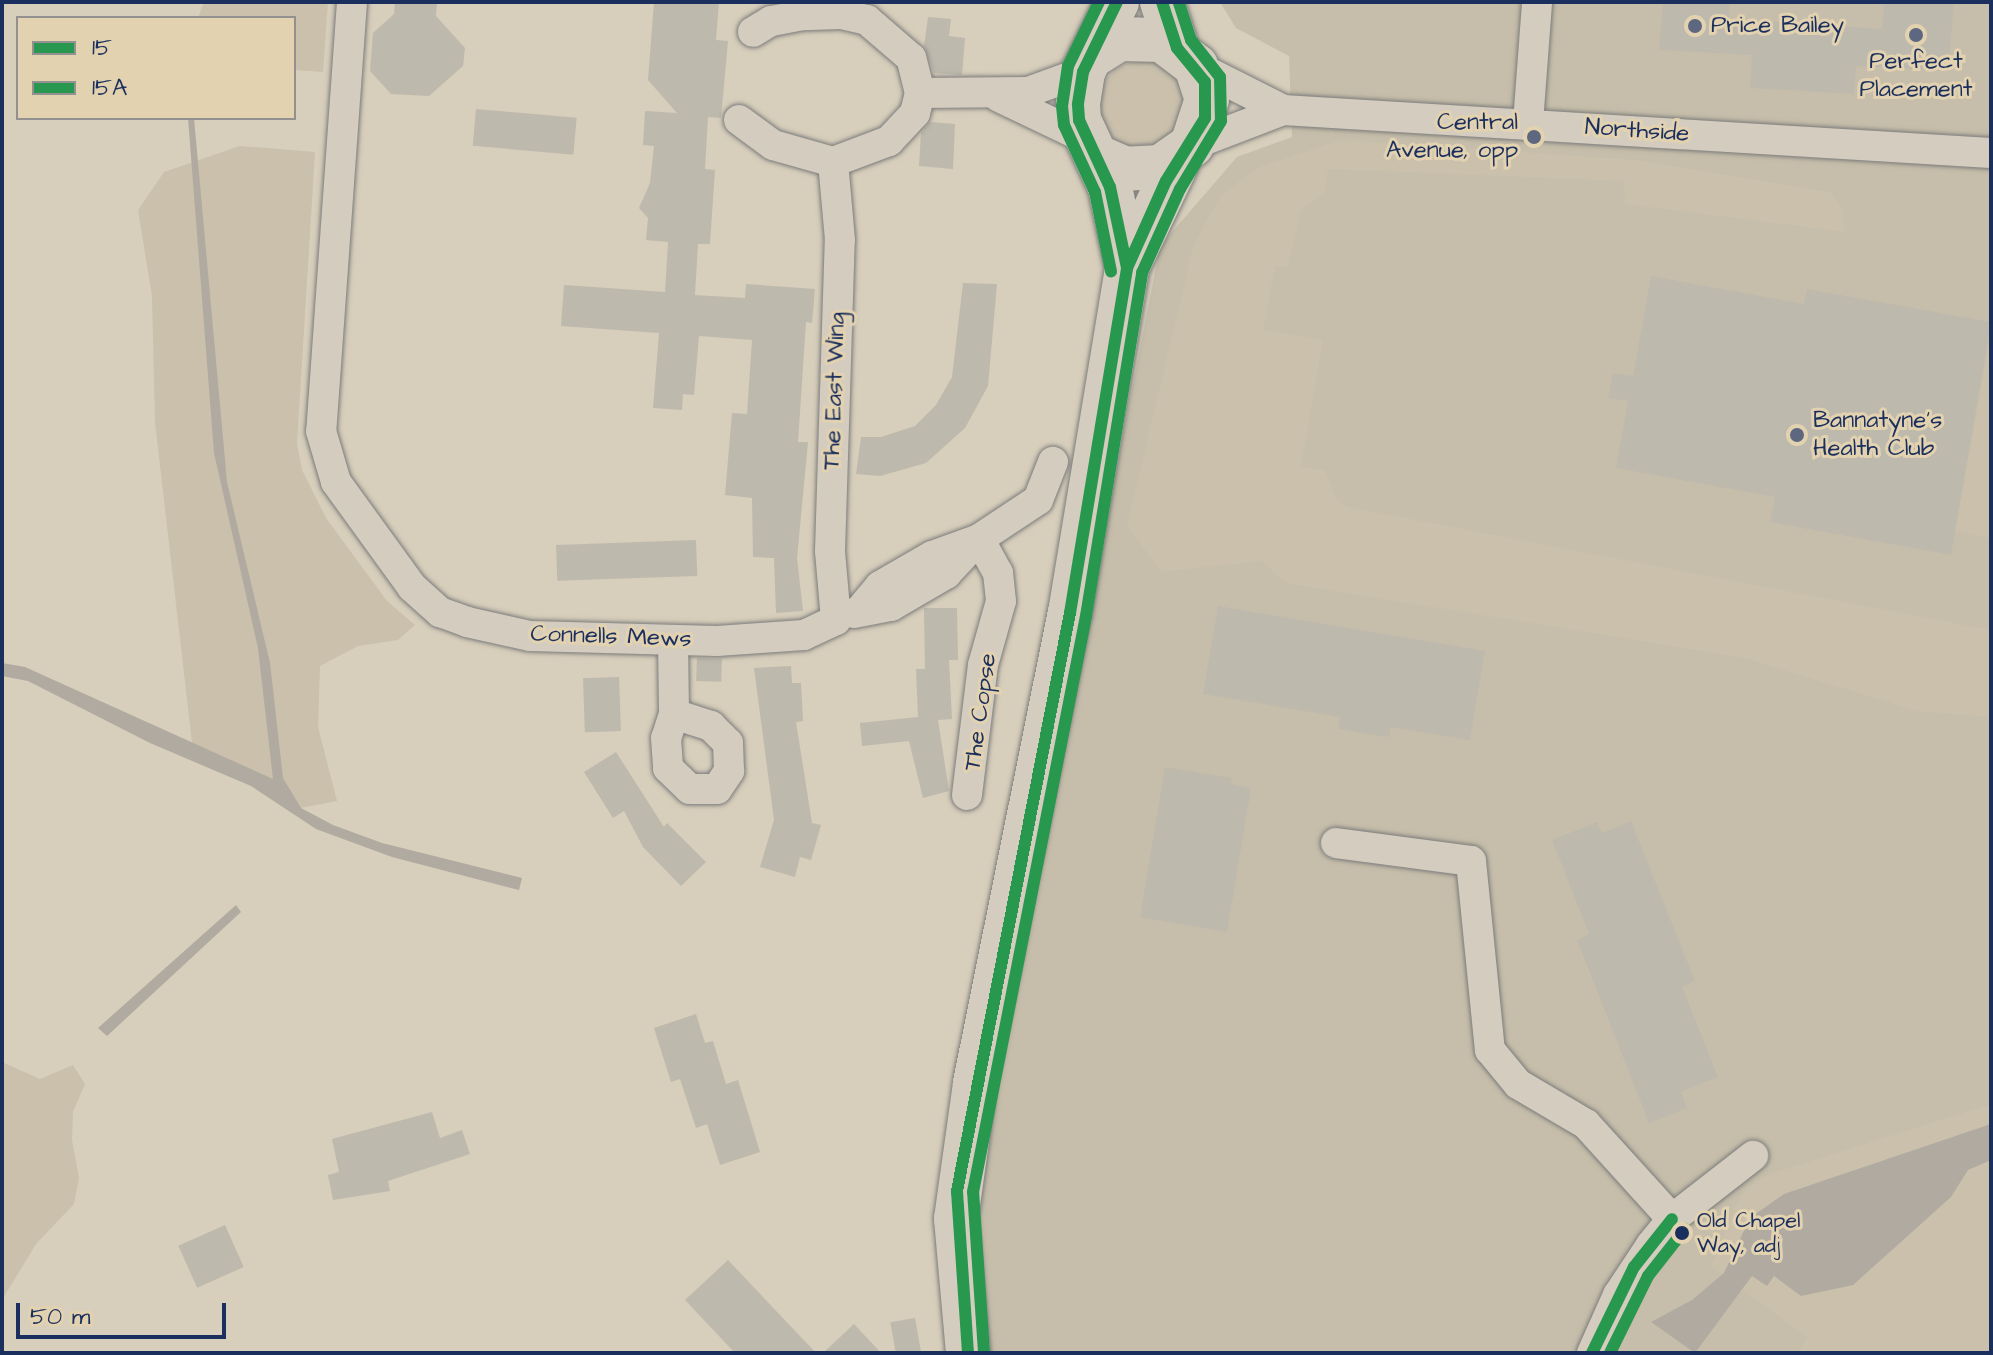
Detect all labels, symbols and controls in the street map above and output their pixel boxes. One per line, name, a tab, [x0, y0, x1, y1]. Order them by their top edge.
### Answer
place label: Price Bailey	[1711, 12, 1844, 40]
legend	[16, 16, 296, 120]
marker: Price Bailey	[1686, 17, 1704, 35]
marker: Perfect Placement	[1907, 26, 1925, 44]
text: 15	[92, 31, 112, 65]
place label: Perfect Placement	[1860, 48, 1972, 104]
text: 15A	[92, 71, 127, 105]
place label: Central Avenue, opp	[1386, 109, 1518, 165]
street label: Northside	[1584, 113, 1690, 149]
marker: Central Avenue, opp	[1525, 128, 1543, 146]
street label: The East Wing	[818, 312, 852, 470]
place label: Bannatyne's Health Club	[1813, 407, 1942, 463]
marker: Bannatyne's Health Club	[1788, 426, 1806, 444]
street label: Connells Mews	[530, 620, 692, 654]
street label: The Copse	[959, 651, 1003, 773]
place label: Old Chapel Way, adj	[1697, 1207, 1801, 1258]
marker: Old Chapel Way, adj	[1674, 1225, 1690, 1241]
scale bar	[20, 1287, 230, 1337]
text: 50 m	[30, 1300, 90, 1334]

